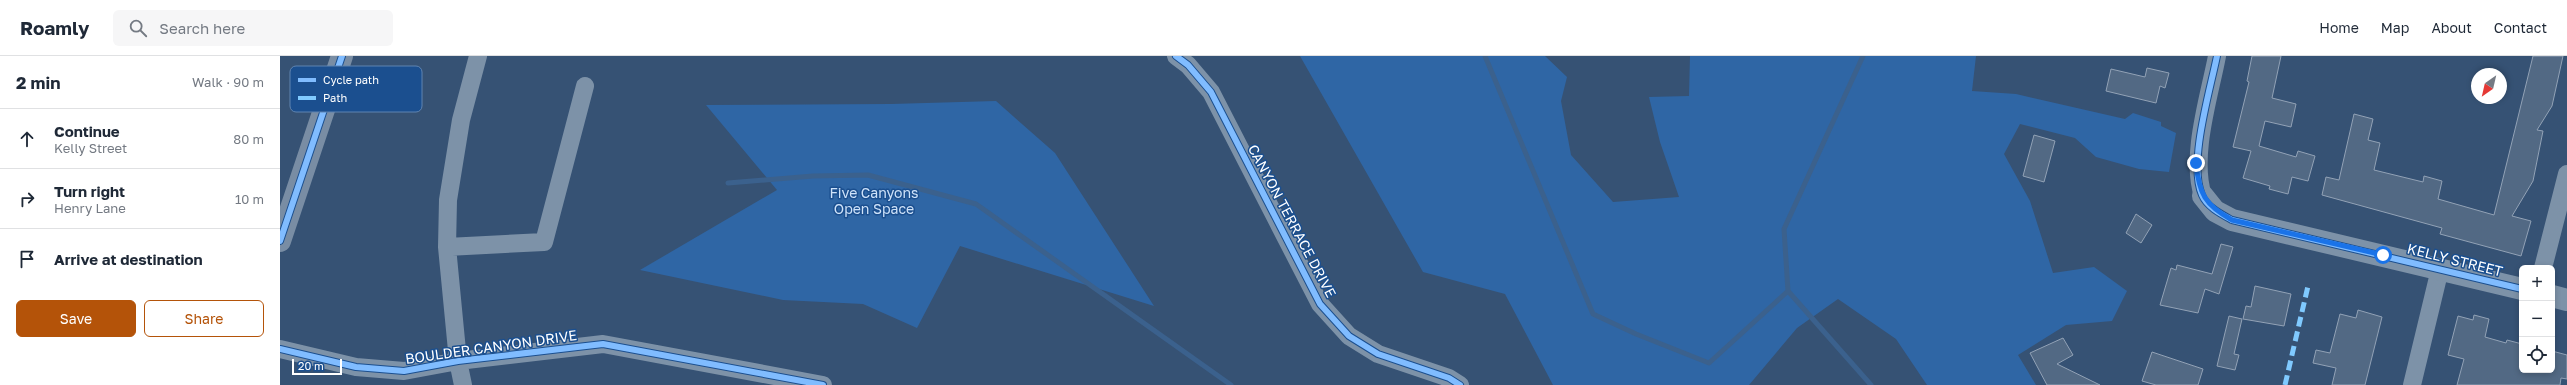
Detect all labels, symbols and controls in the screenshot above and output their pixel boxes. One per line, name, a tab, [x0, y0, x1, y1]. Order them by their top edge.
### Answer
search box	[113, 10, 393, 46]
text: Roamly	[20, 16, 89, 39]
icon: search	[127, 17, 149, 39]
text: Search here	[159, 19, 245, 37]
text: Home	[2319, 19, 2359, 36]
text: Map	[2381, 19, 2409, 36]
text: About	[2431, 19, 2472, 36]
text: Contact	[2494, 19, 2547, 36]
legend	[290, 66, 422, 112]
north arrow	[2471, 68, 2507, 104]
text: 2 min	[16, 72, 60, 93]
text: Cycle path	[323, 73, 379, 86]
text: Walk · 90 m	[192, 74, 264, 90]
text: Path	[323, 91, 347, 104]
text: Continue	[54, 122, 120, 140]
icon: ahead	[16, 128, 38, 150]
text: 80 m	[233, 131, 264, 147]
text: Kelly Street	[54, 140, 127, 156]
street label: CANYON TERRACE DRIVE	[1245, 141, 1340, 300]
route end	[2187, 154, 2205, 172]
text: Turn right	[54, 182, 125, 200]
park label: Five Canyons Open Space	[829, 184, 919, 217]
icon: right	[16, 188, 38, 210]
text: 10 m	[235, 191, 264, 207]
text: Henry Lane	[54, 200, 126, 216]
street label: KELLY STREET	[2406, 239, 2505, 280]
route start	[2374, 246, 2392, 264]
icon: arrive	[16, 248, 38, 270]
text: Arrive at destination	[54, 250, 203, 268]
map controls	[2519, 265, 2555, 373]
button: +	[2519, 265, 2555, 301]
button: Save	[16, 300, 136, 337]
button: Share	[144, 300, 264, 337]
button: −	[2519, 301, 2555, 337]
street label: BOULDER CANYON DRIVE	[404, 326, 578, 367]
button: locate	[2519, 337, 2555, 373]
scale bar	[292, 357, 342, 376]
text: 20 m	[298, 359, 324, 372]

